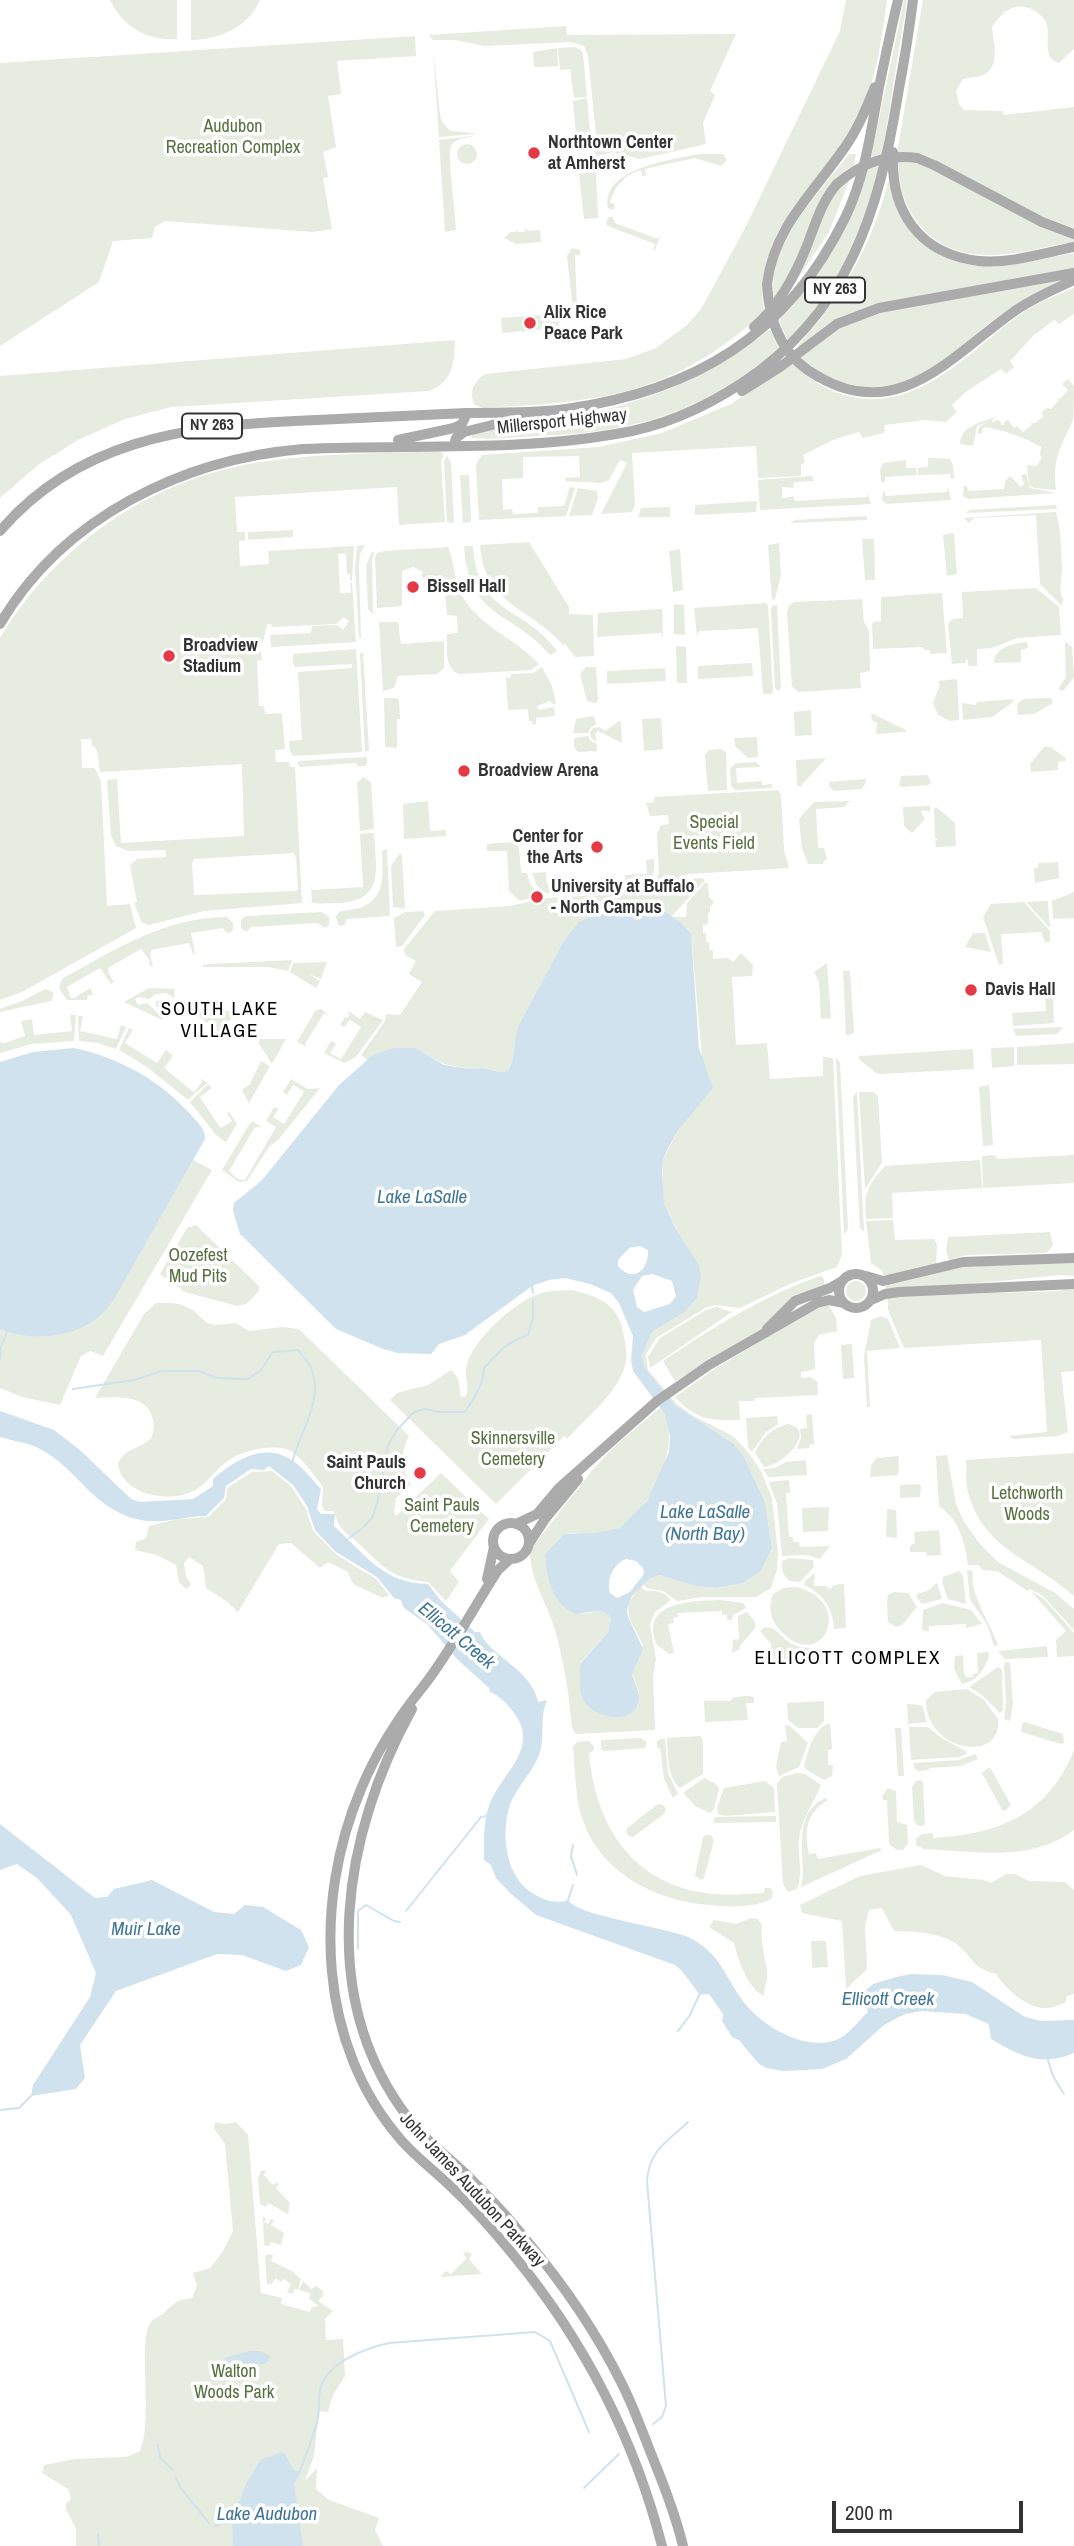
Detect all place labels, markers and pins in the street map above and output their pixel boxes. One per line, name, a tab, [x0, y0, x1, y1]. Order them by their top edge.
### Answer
place label: Northtown Center at Amherst	[548, 132, 673, 174]
marker: Northtown Center at Amherst	[526, 145, 542, 161]
place label: Alix Rice Peace Park	[544, 302, 623, 344]
marker: Alix Rice Peace Park	[522, 315, 538, 331]
place label: Bissell Hall	[427, 576, 506, 598]
marker: Bissell Hall	[405, 579, 421, 595]
place label: Broadview Stadium	[183, 635, 258, 678]
marker: Broadview Stadium	[161, 648, 177, 664]
place label: Broadview Arena	[478, 760, 599, 782]
marker: Broadview Arena	[456, 763, 472, 779]
place label: Center for the Arts	[512, 826, 583, 868]
marker: Center for the Arts	[589, 839, 605, 855]
place label: University at Buffalo - North Campus	[551, 876, 695, 918]
marker: University at Buffalo - North Campus	[529, 889, 545, 905]
place label: Davis Hall	[985, 979, 1056, 1001]
marker: Davis Hall	[963, 982, 979, 998]
place label: Saint Pauls Church	[326, 1452, 406, 1494]
marker: Saint Pauls Church	[412, 1465, 428, 1481]

